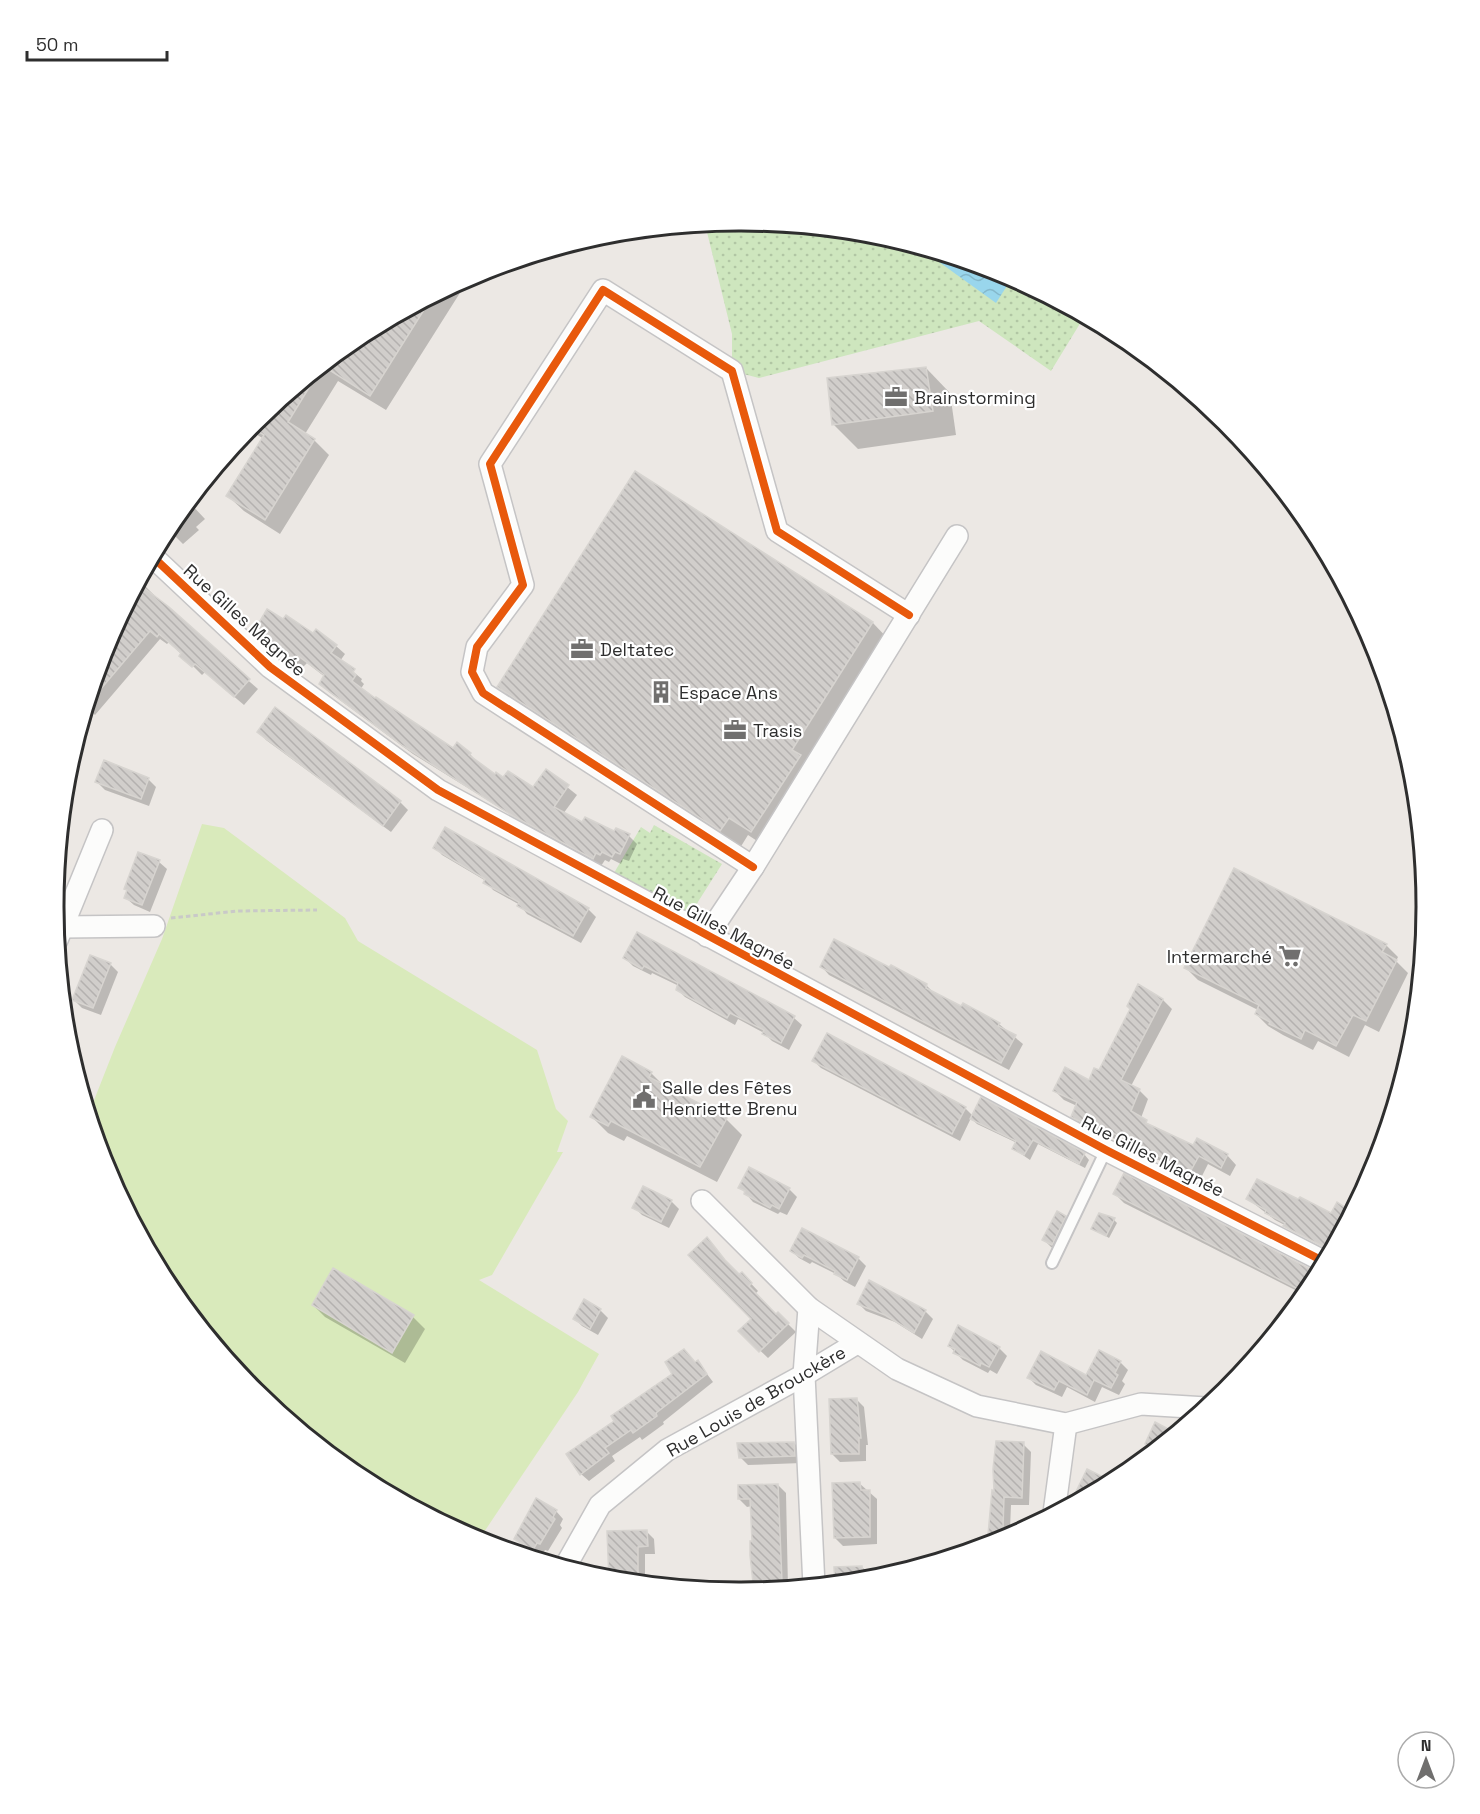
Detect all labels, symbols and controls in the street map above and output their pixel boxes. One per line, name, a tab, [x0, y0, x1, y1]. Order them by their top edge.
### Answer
scale bar	[27, 24, 166, 62]
text: 50 m	[36, 33, 78, 56]
office icon: Brainstorming	[883, 384, 909, 410]
place label: Brainstorming	[914, 386, 1036, 409]
street label: Rue Gilles Magnée	[179, 559, 311, 681]
office icon: Deltatec	[569, 636, 595, 662]
place label: Deltatec	[600, 638, 674, 661]
building icon: Espace Ans	[648, 679, 674, 705]
place label: Espace Ans	[679, 681, 778, 704]
office icon: Trasis	[722, 717, 748, 743]
place label: Trasis	[753, 719, 802, 742]
street label: Rue Gilles Magnée	[649, 881, 799, 975]
supermarket icon: Intermarché	[1277, 943, 1303, 969]
place label: Intermarché	[1167, 945, 1272, 968]
place label: Salle des Fêtes Henriette Brenu	[662, 1076, 798, 1120]
public building icon: Salle des Fêtes Henriette Brenu	[631, 1084, 657, 1110]
street label: Rue Gilles Magnée	[1078, 1110, 1228, 1202]
street label: Rue Louis de Brouckère	[662, 1340, 850, 1462]
north arrow	[1396, 1730, 1456, 1790]
text: N	[1421, 1735, 1431, 1756]

